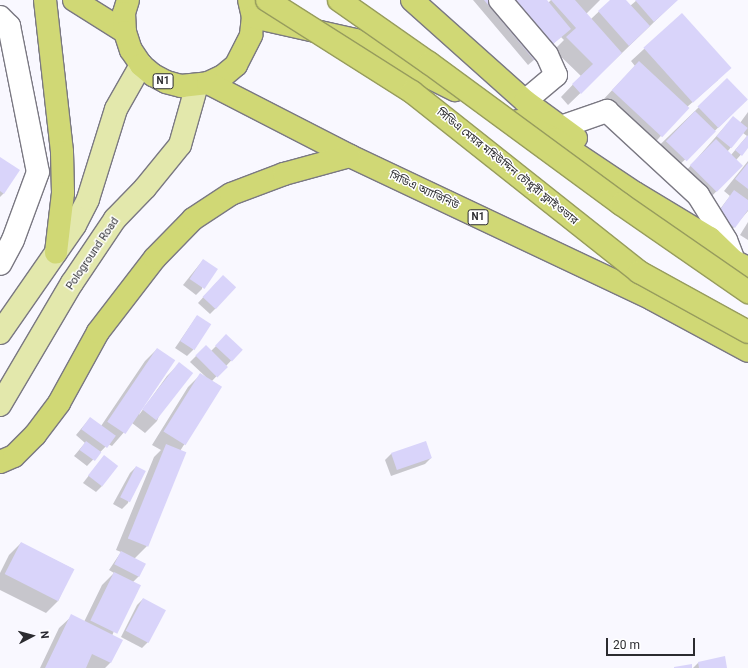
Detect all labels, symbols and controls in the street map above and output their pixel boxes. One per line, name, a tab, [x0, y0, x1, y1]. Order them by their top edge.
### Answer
road number: N1	[152, 73, 174, 89]
street label: সিডিএ মেয়র মহিউদ্দিন চৌধুরী ফ্লাইওভার	[434, 106, 580, 228]
street label: সিডিএ অ্যাভিনিউ	[387, 169, 461, 213]
road number: N1	[467, 209, 489, 225]
street label: Pologround Road	[64, 215, 122, 293]
north arrow	[12, 616, 52, 656]
text: N	[38, 630, 51, 639]
scale bar	[608, 630, 697, 656]
text: 20 m	[613, 638, 640, 652]

